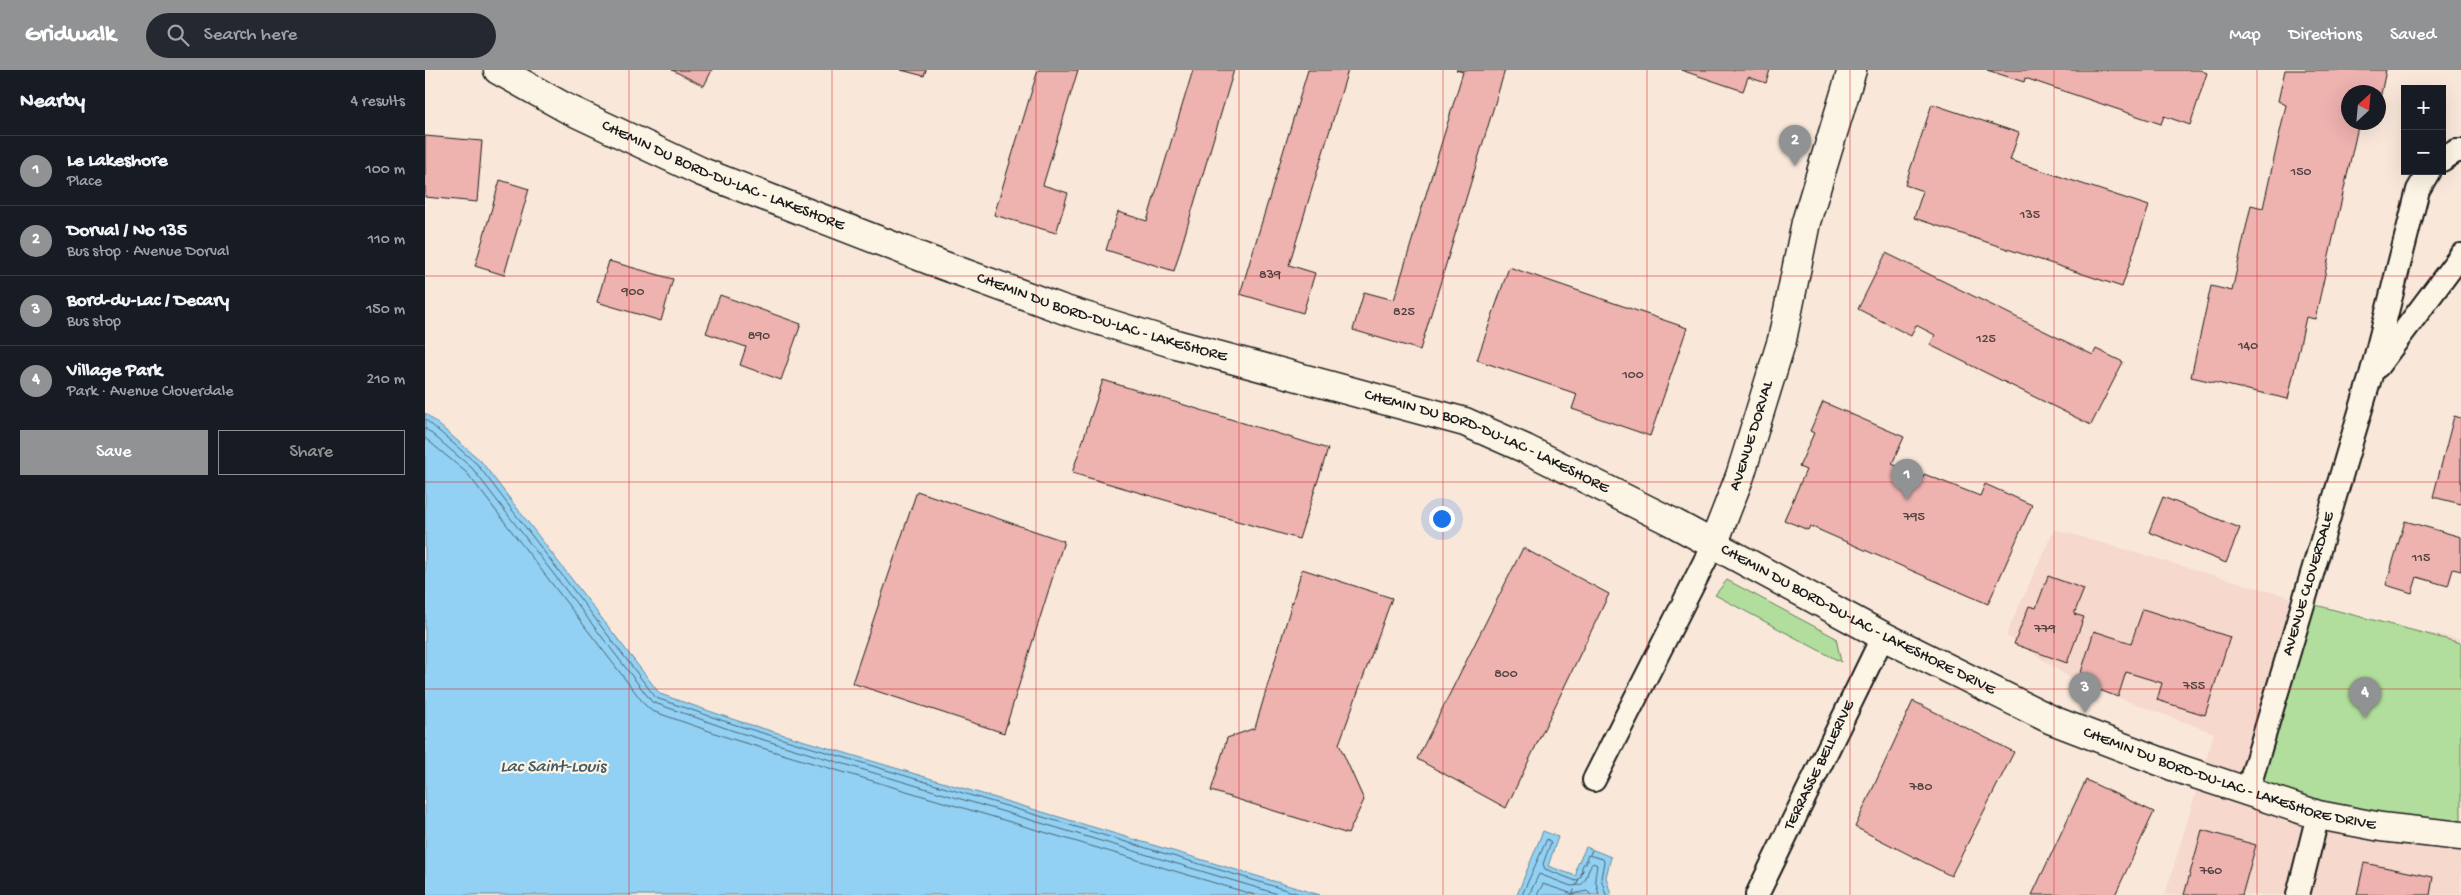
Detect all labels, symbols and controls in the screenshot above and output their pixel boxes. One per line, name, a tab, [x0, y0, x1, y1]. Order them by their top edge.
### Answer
search box	[146, 13, 496, 58]
text: Gridwalk	[25, 21, 116, 50]
icon: search	[164, 21, 192, 49]
text: Search here	[204, 24, 297, 47]
text: Map	[2229, 25, 2261, 46]
text: Directions	[2289, 25, 2362, 46]
text: Saved	[2390, 25, 2436, 46]
north arrow	[2341, 85, 2386, 130]
map controls	[2401, 85, 2446, 175]
button: +	[2401, 85, 2446, 130]
text: Nearby	[20, 90, 85, 115]
text: 4 results	[350, 93, 405, 112]
street label: CHEMIN DU BORD-DU-LAC - LAKESHORE	[598, 116, 848, 236]
pin: 2	[1779, 125, 1811, 166]
button: −	[2401, 130, 2446, 175]
text: Le Lakeshore	[67, 150, 168, 173]
text: 1	[33, 161, 39, 180]
text: 100 m	[365, 161, 405, 180]
house number: 150	[2290, 164, 2312, 181]
text: Place	[67, 173, 102, 192]
house number: 135	[2019, 207, 2040, 224]
text: Dorval / No 135	[67, 220, 187, 243]
text: 2	[32, 231, 40, 250]
text: 110 m	[368, 231, 405, 250]
text: Bus stop · Avenue Dorval	[67, 243, 229, 262]
house number: 839	[1259, 267, 1281, 284]
street label: CHEMIN DU BORD-DU-LAC - LAKESHORE	[974, 269, 1230, 367]
house number: 900	[621, 284, 645, 301]
text: Bord-du-Lac / Decary	[67, 290, 229, 313]
text: 3	[32, 301, 40, 320]
text: 150 m	[366, 301, 405, 320]
house number: 825	[1393, 304, 1415, 321]
text: Bus stop	[67, 313, 121, 332]
house number: 890	[748, 328, 770, 345]
house number: 125	[1975, 331, 1996, 348]
house number: 140	[2237, 338, 2258, 355]
text: Village Park	[67, 360, 162, 383]
house number: 100	[1621, 367, 1644, 384]
text: 4	[32, 371, 40, 390]
text: 210 m	[366, 371, 405, 390]
street label: AVENUE DORVAL	[1726, 377, 1779, 494]
text: Park · Avenue Cloverdale	[67, 383, 234, 402]
street label: CHEMIN DU BORD-DU-LAC - LAKESHORE	[1362, 386, 1613, 499]
button: Save	[20, 430, 208, 475]
button: Share	[218, 430, 405, 475]
pin: 1	[1891, 459, 1923, 500]
your location	[1429, 506, 1455, 532]
house number: 795	[1902, 509, 1925, 526]
street label: AVENUE CLOVERDALE	[2279, 509, 2340, 658]
street label: CHEMIN DU BORD-DU-LAC - LAKESHORE DRIVE	[1717, 540, 1999, 700]
house number: 115	[2411, 550, 2430, 567]
house number: 779	[2033, 621, 2056, 638]
house number: 800	[1494, 666, 1518, 683]
pin: 3	[2069, 672, 2101, 713]
pin: 4	[2349, 677, 2381, 718]
house number: 755	[2182, 678, 2205, 695]
street label: TERRASSE BELLERIVE	[1780, 697, 1860, 834]
street label: CHEMIN DU BORD-DU-LAC - LAKESHORE DRIVE	[2080, 723, 2378, 836]
water label: Lac Saint-Louis	[500, 757, 608, 778]
house number: 780	[1909, 779, 1932, 796]
house number: 760	[2199, 863, 2222, 880]

